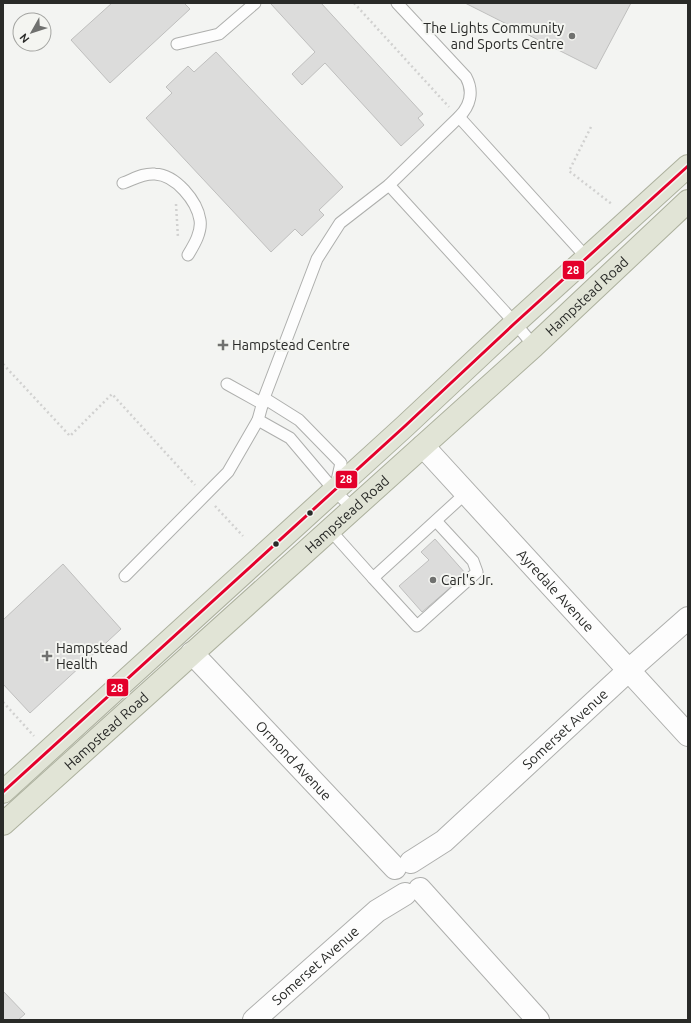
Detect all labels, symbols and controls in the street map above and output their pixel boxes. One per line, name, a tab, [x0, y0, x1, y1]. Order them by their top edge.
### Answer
north arrow	[12, 12, 52, 52]
place label: The Lights Community and Sports Centre	[423, 20, 564, 52]
text: N	[17, 31, 31, 45]
marker: The Lights Community and Sports Centre	[567, 31, 577, 41]
street label: Hampstead Road	[542, 254, 631, 339]
line badge: 28	[562, 260, 585, 280]
text: 28	[567, 264, 579, 276]
place label: Hampstead Centre	[232, 337, 350, 353]
marker: Hampstead Centre	[217, 339, 229, 351]
line badge: 28	[335, 470, 358, 489]
street label: Hampstead Road	[302, 472, 392, 556]
text: 28	[340, 473, 352, 485]
unlabelled marker	[305, 508, 315, 518]
unlabelled marker	[271, 539, 281, 549]
street label: Ayredale Avenue	[514, 546, 597, 635]
place label: Carl's Jr.	[441, 572, 493, 588]
marker: Carl's Jr.	[428, 575, 438, 585]
place label: Hampstead Health	[56, 640, 128, 672]
marker: Hampstead Health	[41, 650, 53, 662]
line badge: 28	[106, 678, 129, 697]
text: 28	[111, 682, 123, 694]
street label: Somerset Avenue	[519, 686, 611, 772]
street label: Hampstead Road	[61, 689, 152, 773]
street label: Ormond Avenue	[252, 718, 335, 804]
street label: Somerset Avenue	[269, 923, 362, 1008]

